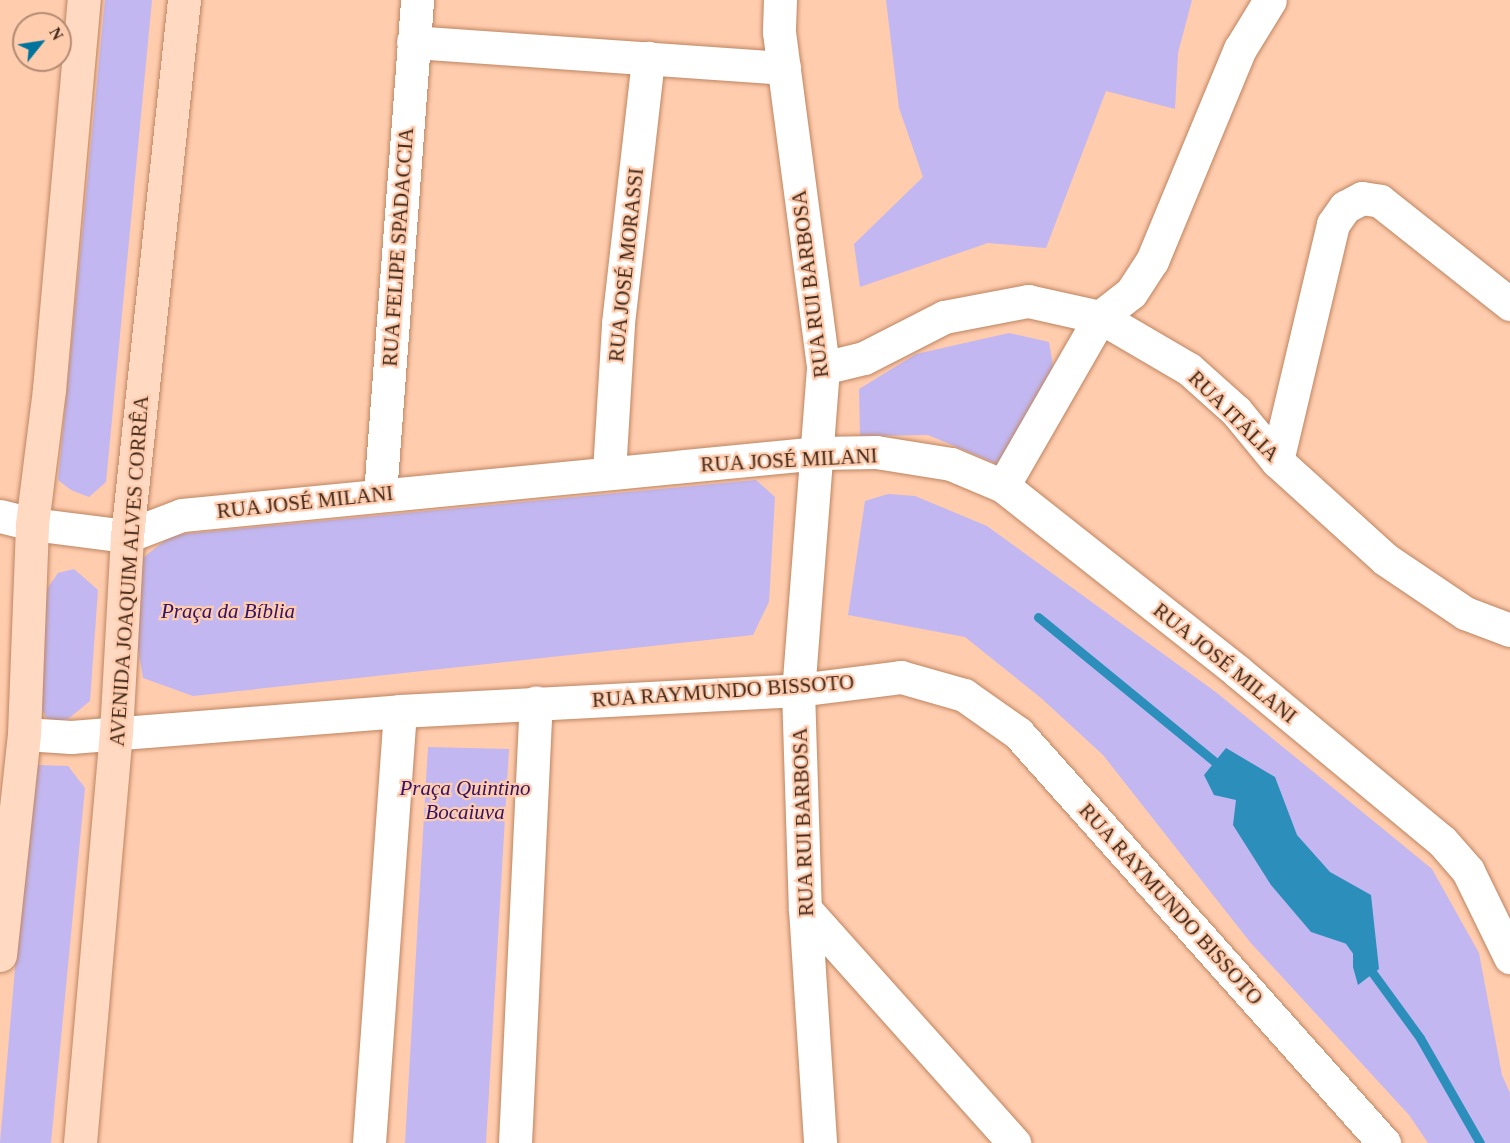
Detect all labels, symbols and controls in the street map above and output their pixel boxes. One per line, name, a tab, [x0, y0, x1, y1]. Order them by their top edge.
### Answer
north arrow	[12, 12, 72, 72]
text: N	[46, 24, 67, 43]
street label: RUA FELIPE SPADACCIA	[377, 126, 419, 368]
street label: RUA JOSÉ MORASSI	[603, 166, 649, 364]
street label: RUA RUI BARBOSA	[786, 188, 834, 380]
street label: RUA ITÁLIA	[1183, 365, 1285, 467]
street label: AVENIDA JOAQUIM ALVES CORRÊA	[104, 393, 154, 749]
street label: RUA JOSÉ MILANI	[699, 443, 879, 477]
street label: RUA JOSÉ MILANI	[215, 480, 395, 524]
street label: RUA JOSÉ MILANI	[1148, 597, 1302, 729]
park label: Praça da Bíblia	[161, 598, 295, 624]
street label: RUA RAYMUNDO BISSOTO	[591, 669, 855, 713]
street label: RUA RUI BARBOSA	[787, 727, 819, 917]
park label: Praça Quintino Bocaiuva	[399, 775, 531, 825]
street label: RUA RAYMUNDO BISSOTO	[1073, 798, 1269, 1010]

